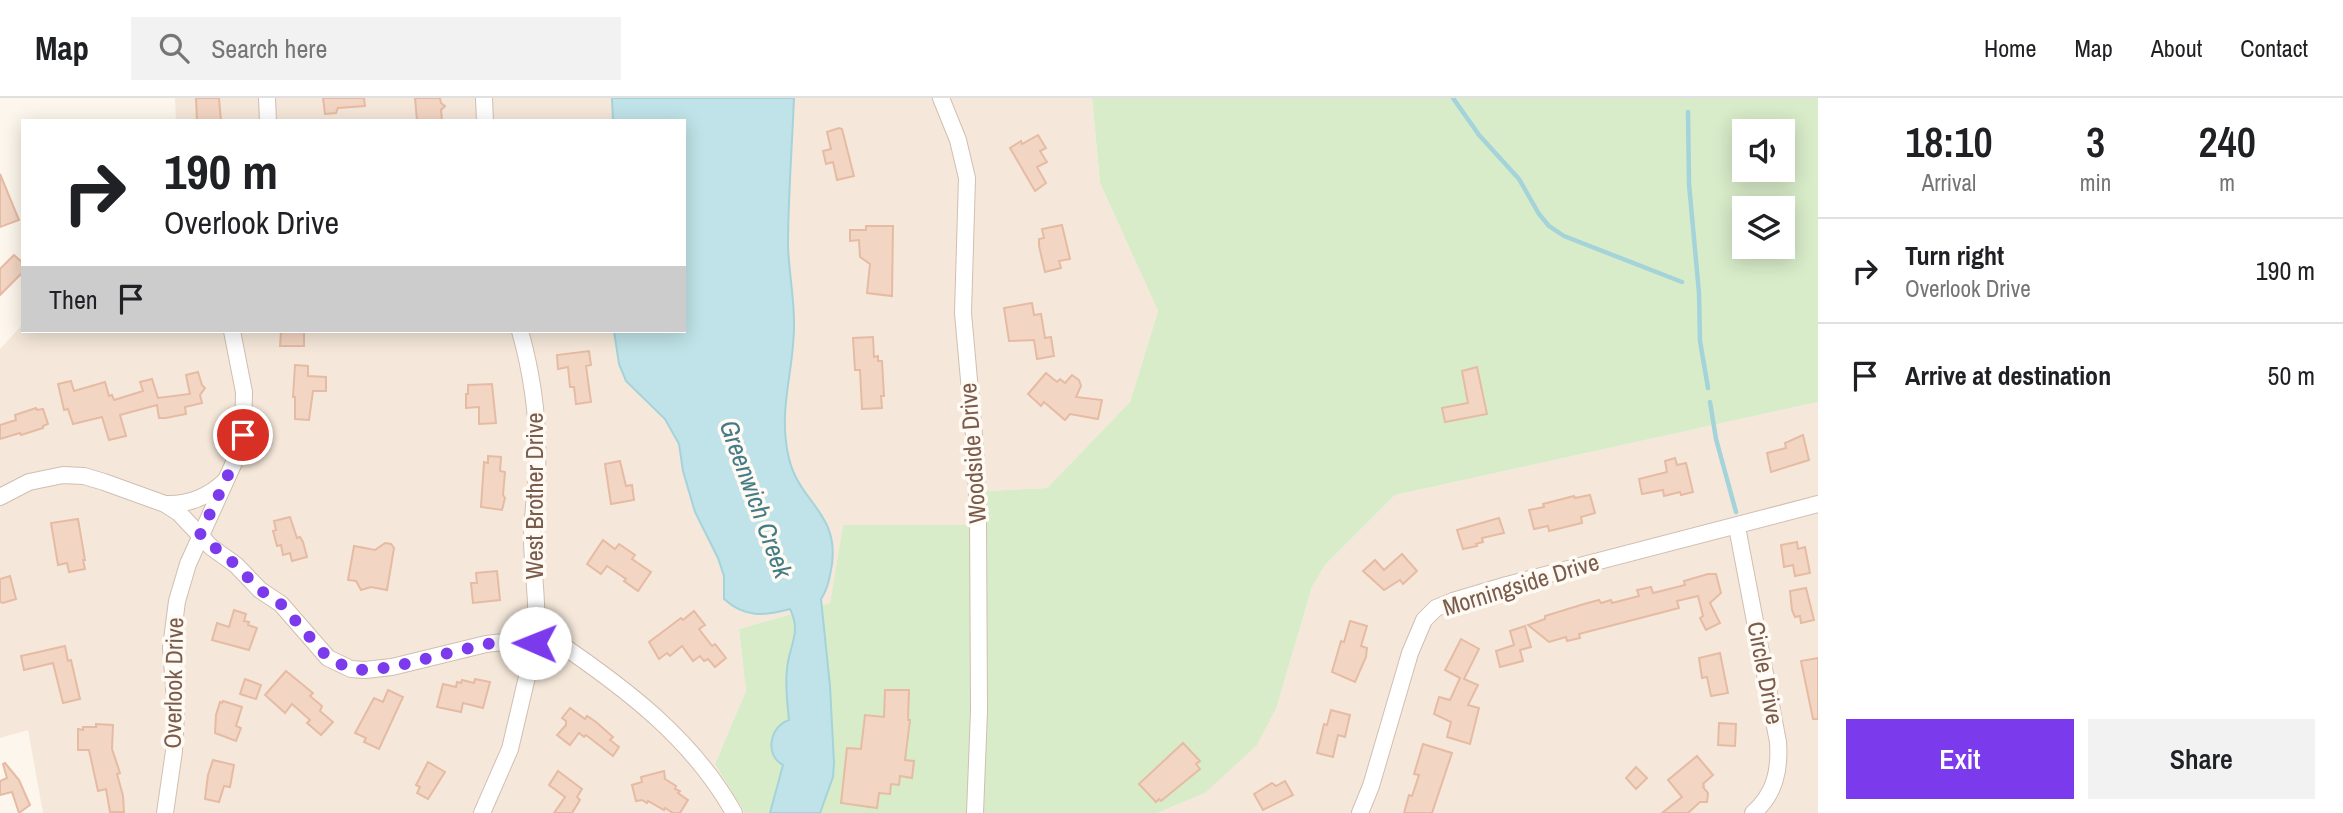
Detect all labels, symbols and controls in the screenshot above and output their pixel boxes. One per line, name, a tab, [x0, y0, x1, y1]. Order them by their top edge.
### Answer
search box	[131, 17, 621, 80]
text: Map	[35, 26, 89, 70]
icon: search	[155, 29, 193, 67]
text: Search here	[211, 31, 327, 66]
text: Home	[1984, 32, 2036, 64]
text: Map	[2074, 32, 2113, 64]
text: About	[2151, 32, 2202, 64]
text: Contact	[2240, 32, 2308, 64]
text: 18:10	[1905, 114, 1993, 170]
text: 3	[2086, 114, 2105, 170]
text: 240	[2198, 114, 2256, 170]
map controls	[1732, 119, 1795, 259]
button: sound	[1732, 119, 1795, 182]
text: 190 m	[164, 138, 278, 204]
icon: right	[49, 147, 140, 238]
text: Arrival	[1922, 167, 1976, 198]
text: min	[2080, 167, 2111, 198]
text: m	[2219, 167, 2235, 198]
button: layers	[1732, 196, 1795, 259]
text: Overlook Drive	[164, 201, 339, 244]
text: Turn right	[1905, 238, 2004, 273]
icon: right	[1846, 252, 1884, 290]
text: 190 m	[2256, 253, 2315, 288]
text: Overlook Drive	[1905, 273, 2031, 304]
icon: arrive	[112, 280, 150, 318]
text: Then	[49, 282, 98, 317]
icon: arrive	[1846, 357, 1884, 395]
text: Arrive at destination	[1905, 358, 2111, 393]
text: 50 m	[2268, 358, 2315, 393]
street label: Woodside Drive	[951, 382, 993, 524]
pin	[213, 405, 273, 465]
street label: West Brother Drive	[518, 413, 550, 580]
water label: Greenwich Creek	[712, 415, 802, 584]
icon: arrive	[224, 416, 262, 454]
street label: Morningside Drive	[1439, 545, 1603, 623]
position arrow	[498, 606, 572, 680]
street label: Overlook Drive	[156, 617, 190, 749]
street label: Circle Drive	[1740, 619, 1792, 727]
button: Exit	[1846, 719, 2074, 799]
button: Share	[2088, 719, 2315, 799]

